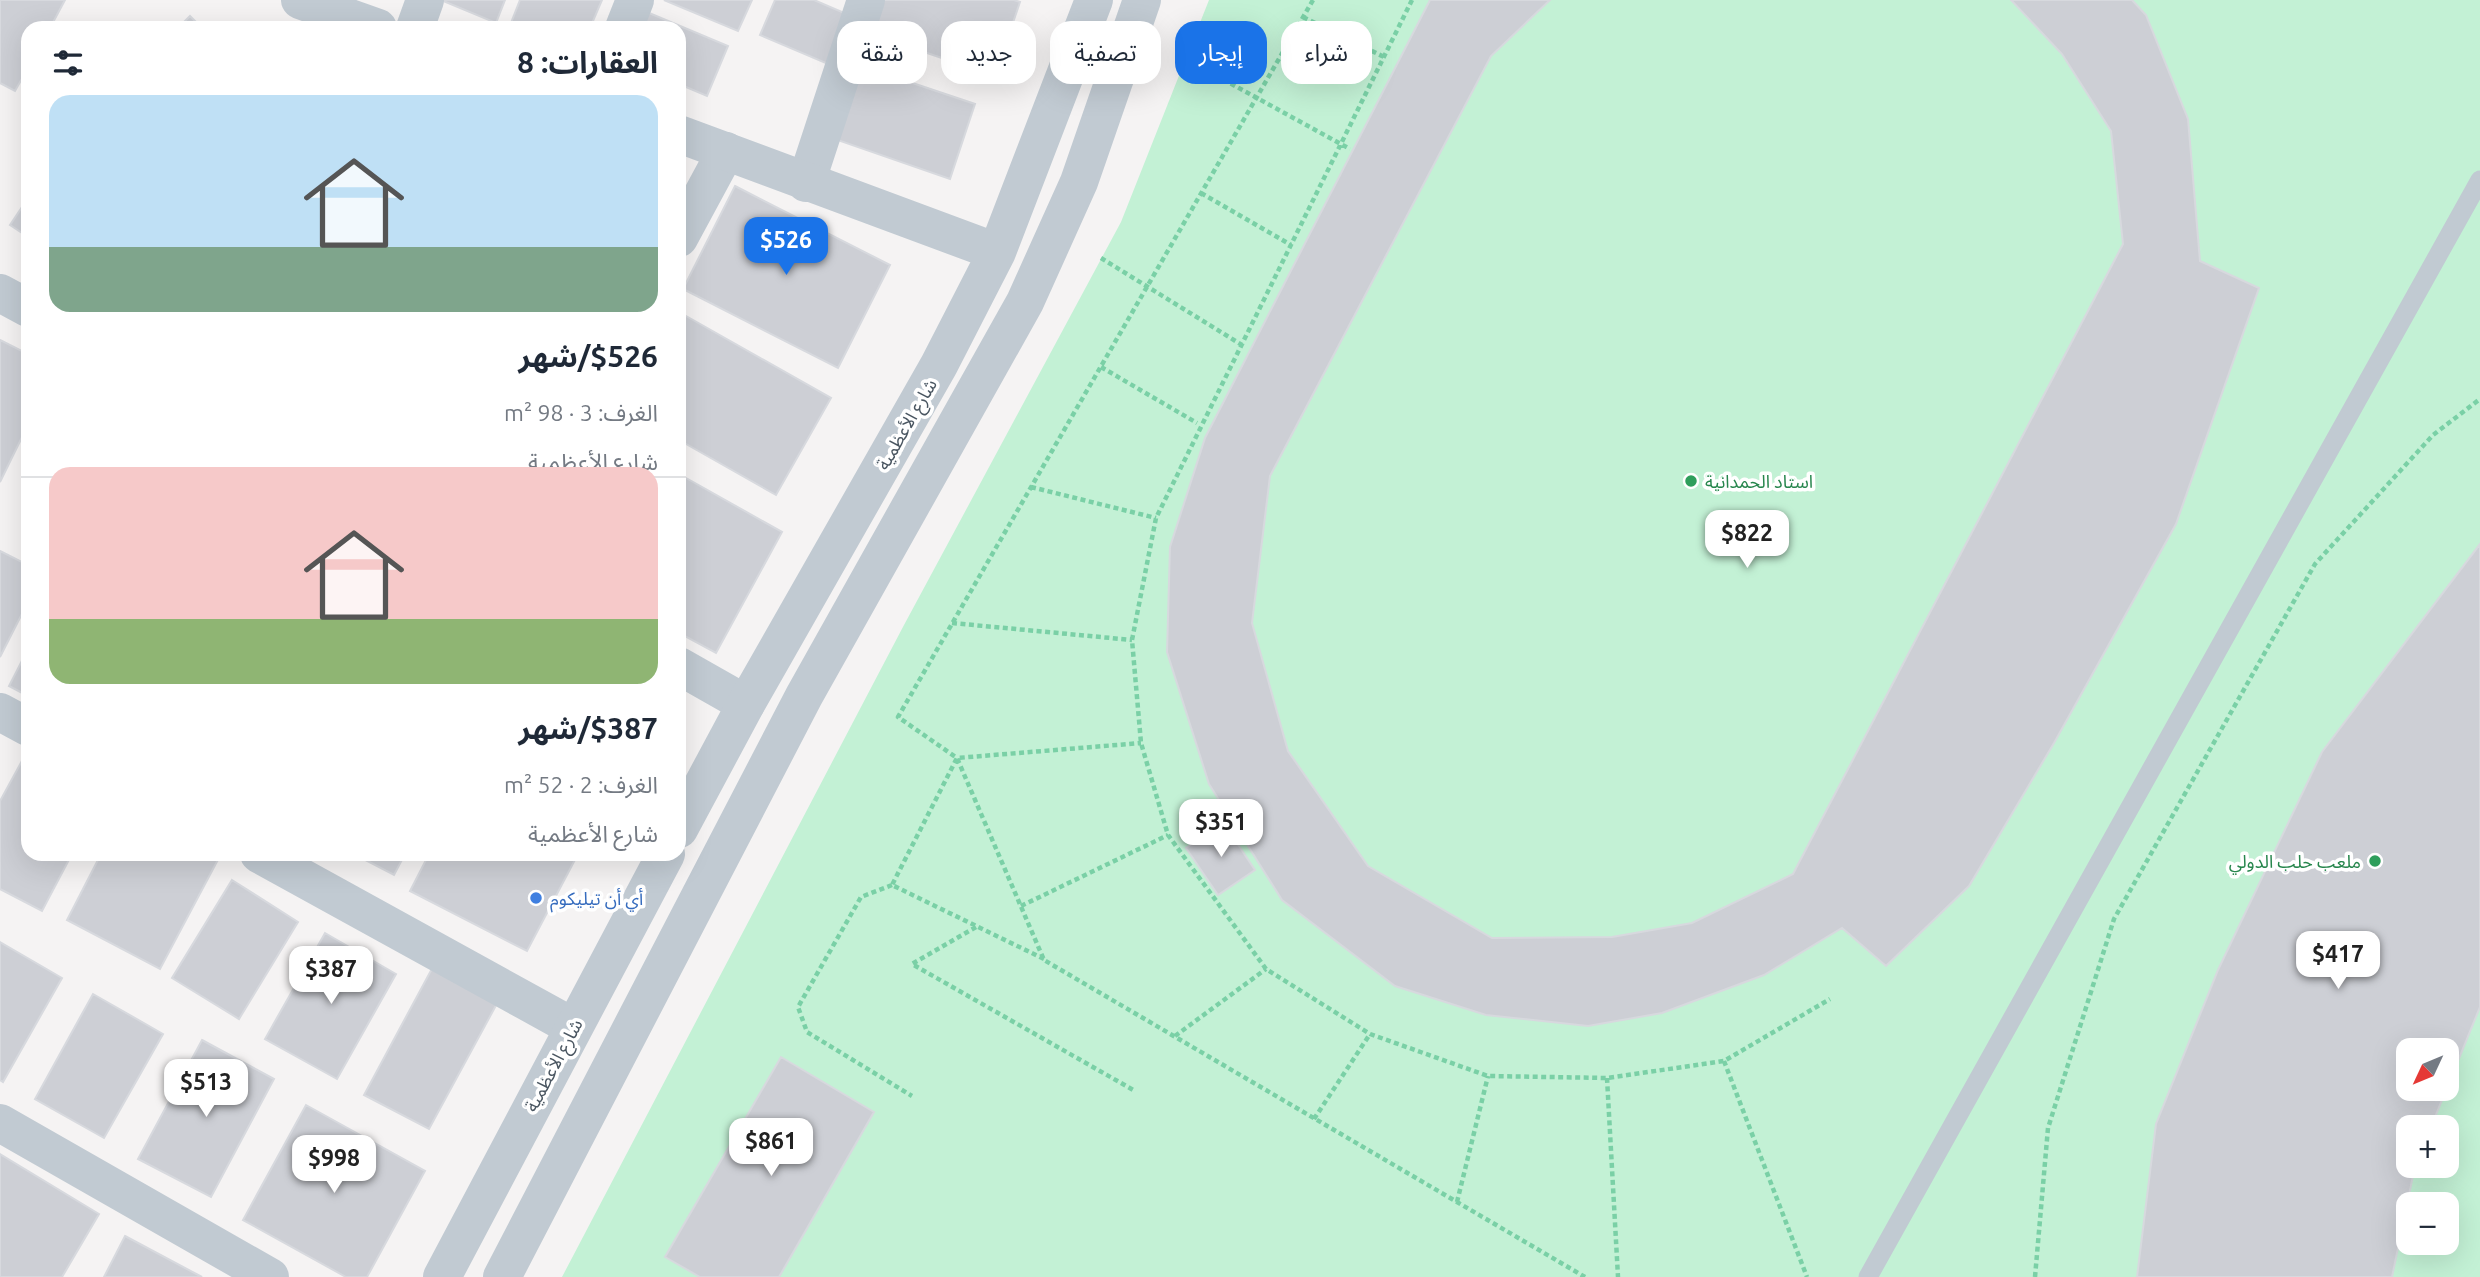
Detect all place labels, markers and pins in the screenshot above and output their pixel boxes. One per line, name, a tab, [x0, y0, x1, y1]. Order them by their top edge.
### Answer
pin: $526	[745, 218, 827, 277]
place label: استاد الحمدانية	[1705, 471, 1813, 491]
marker: استاد الحمدانية	[1683, 473, 1699, 489]
pin: $822	[1706, 510, 1788, 570]
pin: $351	[1180, 800, 1262, 859]
place label: ملعب حلب الدولي	[2229, 851, 2361, 875]
marker: ملعب حلب الدولي	[2367, 853, 2383, 869]
place label: أي أن تيليكوم	[550, 888, 643, 913]
marker: أي أن تيليكوم	[528, 890, 544, 906]
pin: $417	[2297, 932, 2379, 991]
pin: $387	[290, 946, 372, 1006]
pin: $513	[165, 1060, 247, 1119]
pin: $861	[730, 1118, 812, 1178]
pin: $998	[293, 1136, 375, 1195]

